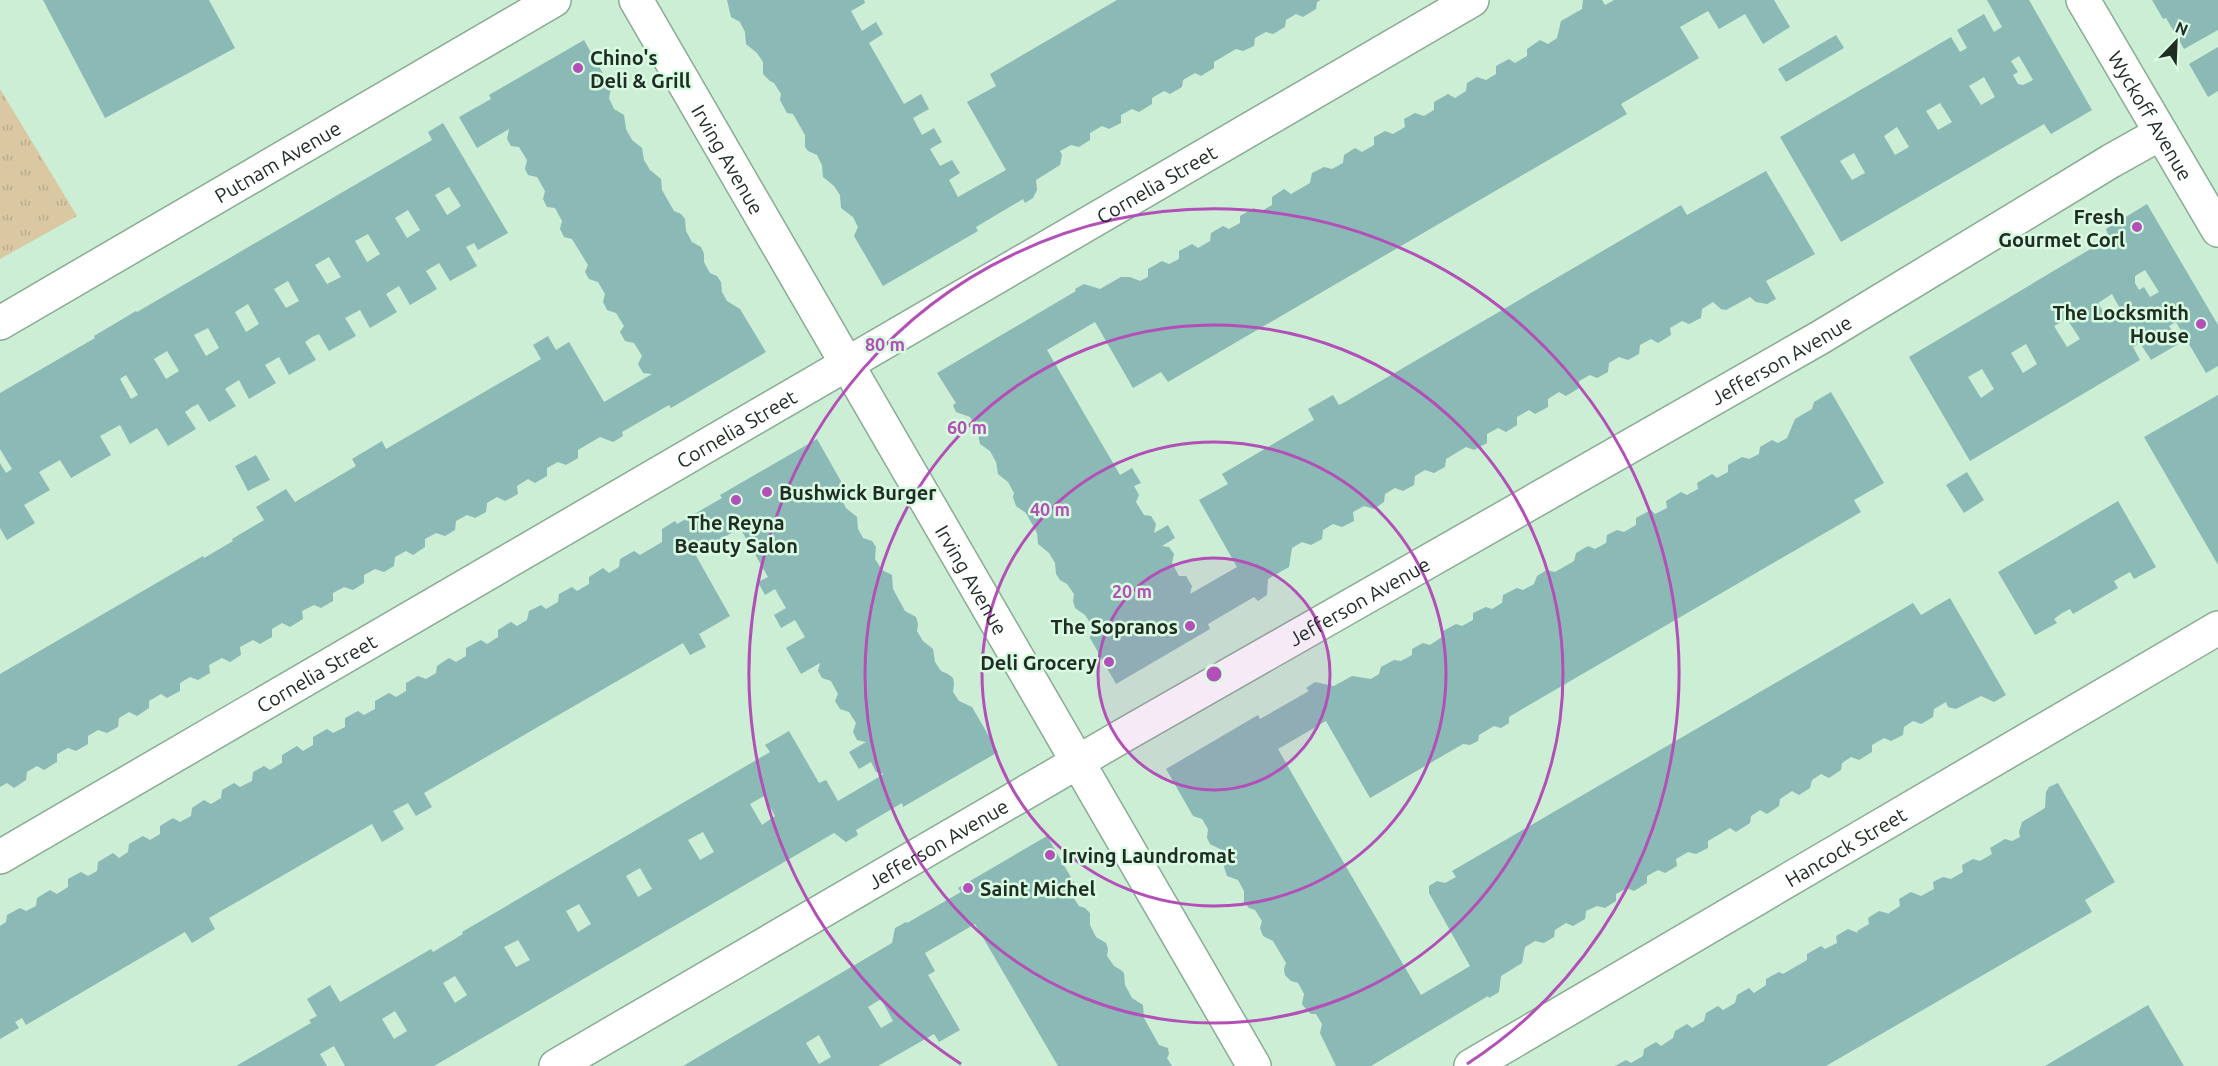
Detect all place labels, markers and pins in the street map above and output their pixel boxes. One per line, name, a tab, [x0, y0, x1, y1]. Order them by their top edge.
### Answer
place label: Chino's Deli & Grill	[590, 46, 691, 92]
marker: Chino's Deli & Grill	[571, 61, 585, 75]
place label: Fresh Gourmet Corl	[1998, 205, 2125, 251]
marker: Fresh Gourmet Corl	[2130, 220, 2144, 234]
place label: The Locksmith House	[2052, 301, 2189, 347]
marker: The Locksmith House	[2194, 317, 2208, 331]
place label: Bushwick Burger	[779, 481, 937, 504]
marker: Bushwick Burger	[760, 485, 774, 499]
marker: The Reyna Beauty Salon	[729, 493, 743, 507]
place label: The Reyna Beauty Salon	[674, 511, 798, 557]
place label: The Sopranos	[1051, 615, 1178, 638]
marker: The Sopranos	[1183, 619, 1197, 633]
place label: Deli Grocery	[980, 651, 1097, 674]
marker: Deli Grocery	[1102, 655, 1116, 669]
centre of rings	[1204, 664, 1224, 684]
place label: Irving Laundromat	[1062, 844, 1236, 867]
marker: Irving Laundromat	[1043, 848, 1057, 862]
place label: Saint Michel	[980, 877, 1096, 900]
marker: Saint Michel	[961, 881, 975, 895]

